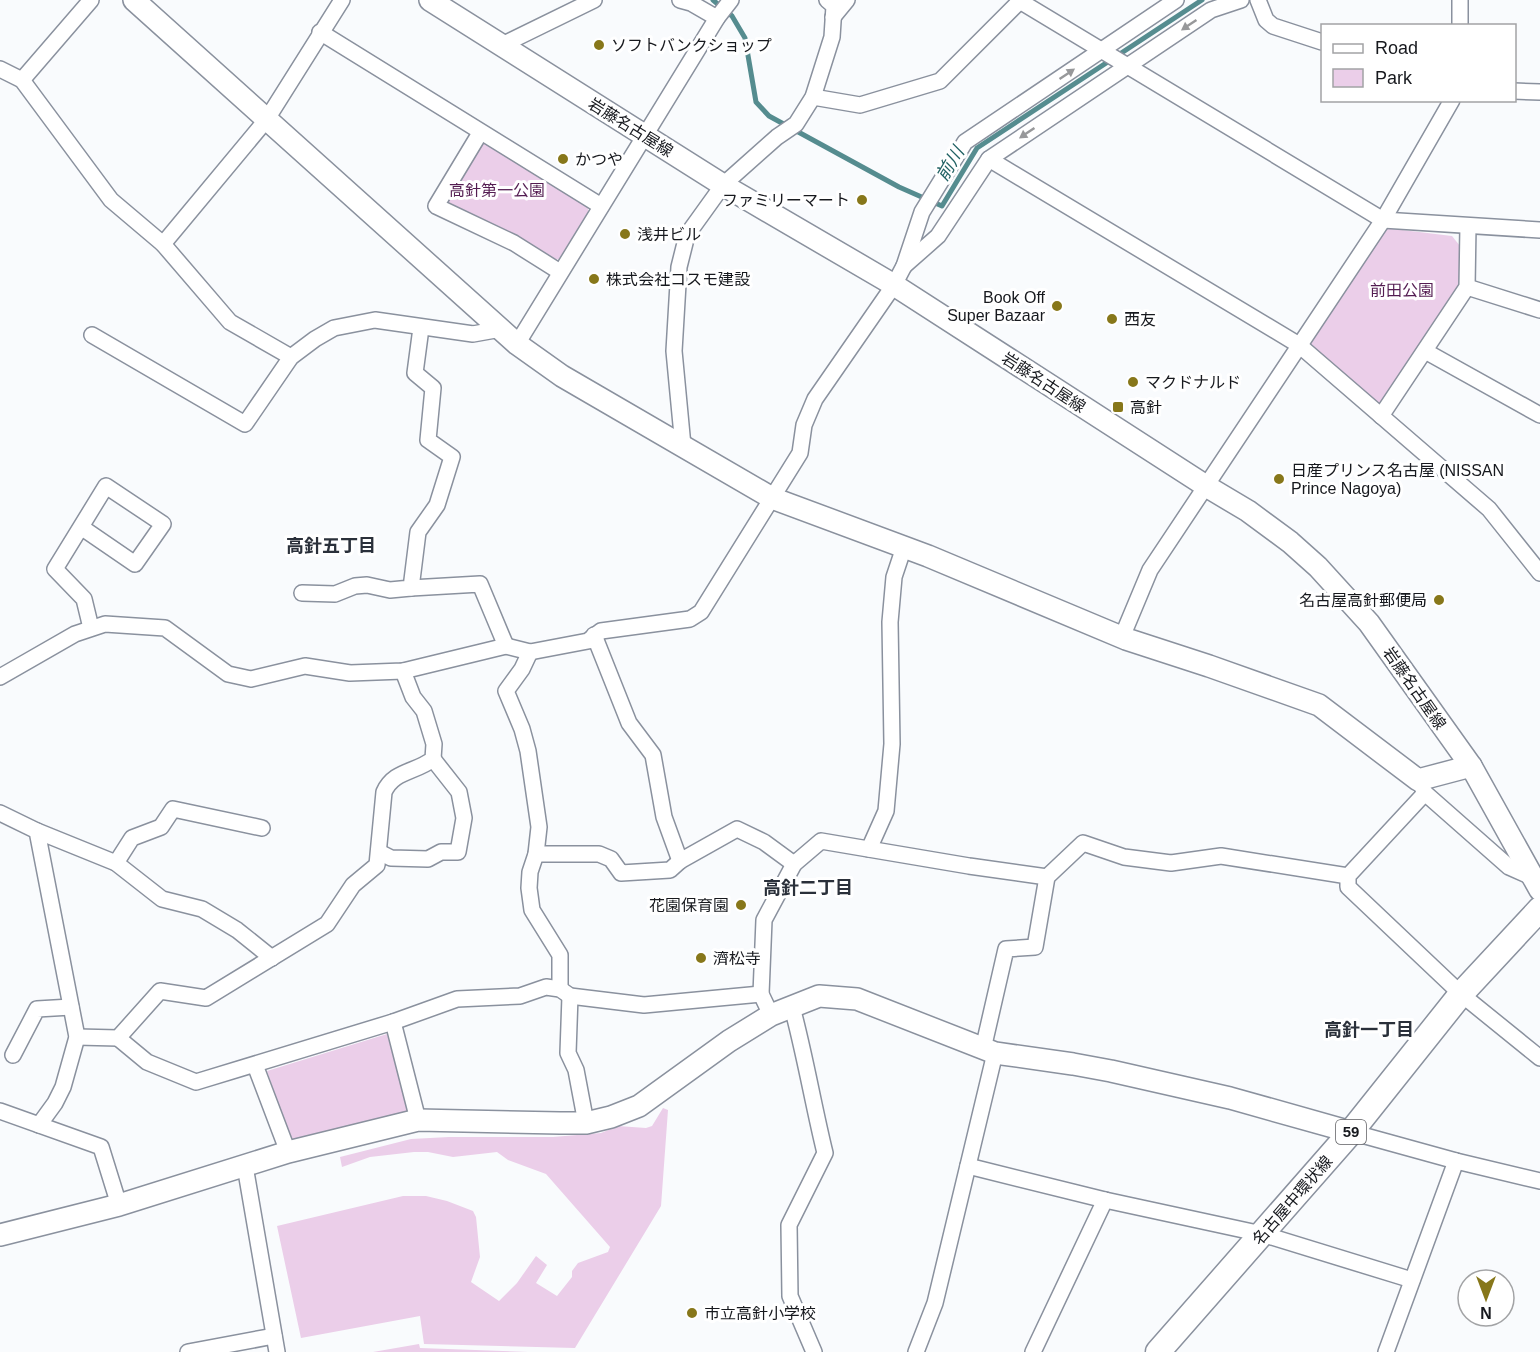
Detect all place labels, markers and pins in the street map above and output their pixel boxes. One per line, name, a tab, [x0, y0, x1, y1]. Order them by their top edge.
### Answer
place label: ソフトバンクショップ	[611, 37, 772, 54]
marker: ソフトバンクショップ	[592, 38, 606, 52]
place label: かつや	[575, 151, 623, 168]
marker: かつや	[556, 152, 570, 166]
place label: ファミリーマート	[722, 192, 850, 209]
marker: ファミリーマート	[855, 193, 869, 207]
place label: 浅井ビル	[637, 226, 701, 243]
marker: 浅井ビル	[618, 227, 632, 241]
place label: 株式会社コスモ建設	[606, 271, 750, 288]
marker: 株式会社コスモ建設	[587, 272, 601, 286]
place label: Book Off Super Bazaar	[947, 289, 1046, 324]
marker: Book Off Super Bazaar	[1050, 299, 1064, 313]
place label: 西友	[1124, 311, 1156, 328]
marker: 西友	[1105, 312, 1119, 326]
place label: マクドナルド	[1145, 374, 1241, 391]
marker: マクドナルド	[1126, 375, 1140, 389]
place label: 高針	[1130, 399, 1162, 416]
marker: 高針	[1111, 400, 1125, 414]
place label: 日産プリンス名古屋 (NISSAN Prince Nagoya)	[1291, 462, 1504, 497]
marker: 日産プリンス名古屋 (NISSAN Prince Nagoya)	[1272, 472, 1286, 486]
place label: 名古屋高針郵便局	[1299, 592, 1427, 609]
marker: 名古屋高針郵便局	[1432, 593, 1446, 607]
place label: 花園保育園	[649, 897, 729, 914]
marker: 花園保育園	[734, 898, 748, 912]
place label: 濟松寺	[713, 950, 761, 967]
marker: 濟松寺	[694, 951, 708, 965]
place label: 市立高針小学校	[704, 1305, 816, 1322]
marker: 市立高針小学校	[685, 1306, 699, 1320]

